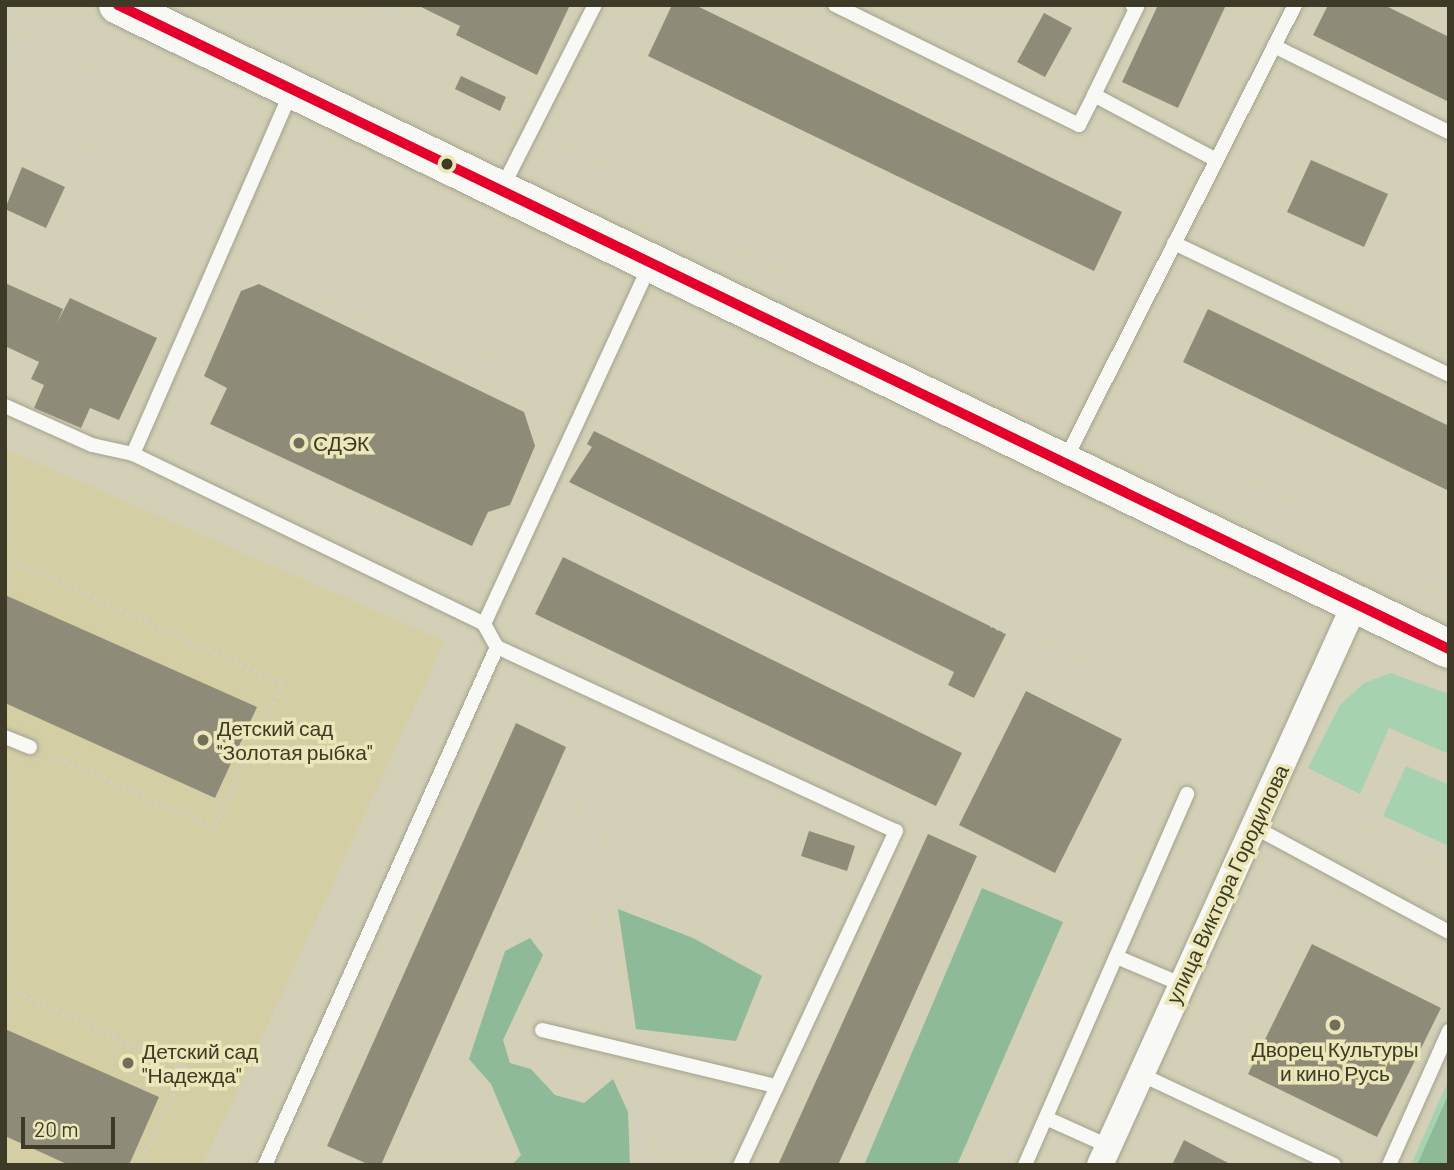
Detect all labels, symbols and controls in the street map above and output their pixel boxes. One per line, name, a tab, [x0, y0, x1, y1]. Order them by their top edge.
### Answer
unlabelled marker	[440, 157, 454, 171]
place label: СДЭК	[313, 430, 369, 456]
marker: СДЭК	[291, 435, 307, 451]
place label: Детский сад "Золотая рыбка"	[217, 715, 372, 765]
marker: Детский сад "Золотая рыбка"	[195, 732, 211, 748]
street label: улица Виктора Городилова	[1160, 760, 1294, 1008]
marker: Дворец Культуры и кино Русь	[1327, 1017, 1343, 1033]
place label: Дворец Культуры и кино Русь	[1251, 1036, 1419, 1086]
place label: Детский сад "Надежда"	[142, 1038, 258, 1088]
marker: Детский сад "Надежда"	[120, 1055, 136, 1071]
scale bar	[24, 1104, 119, 1148]
text: 20 m	[34, 1116, 79, 1141]

